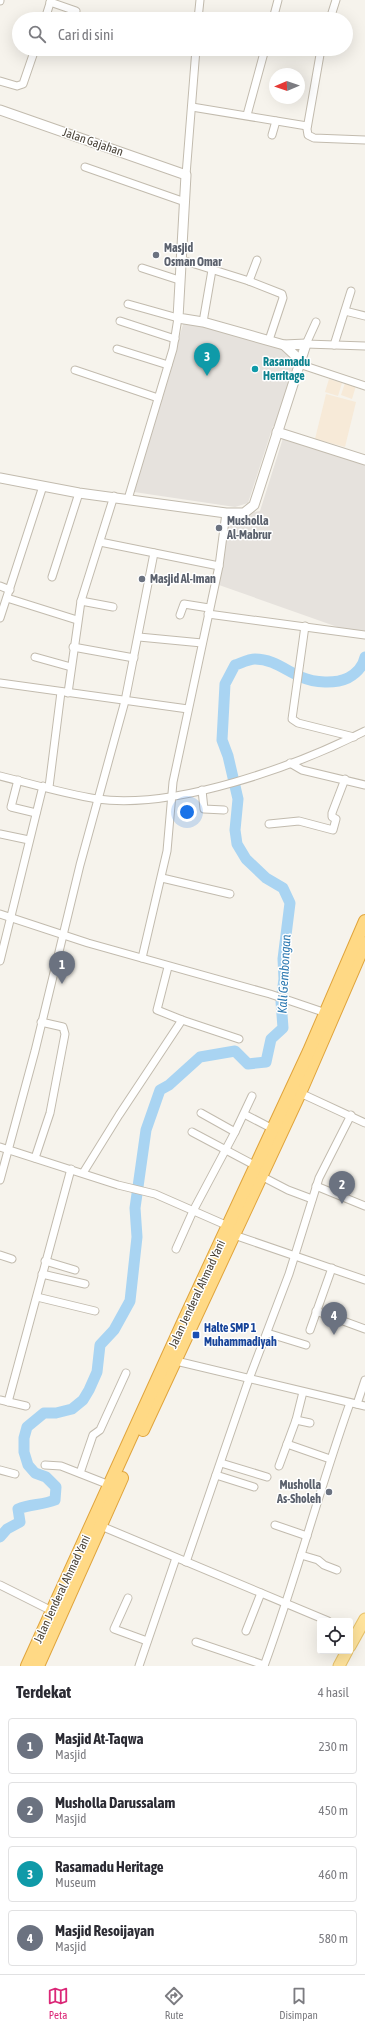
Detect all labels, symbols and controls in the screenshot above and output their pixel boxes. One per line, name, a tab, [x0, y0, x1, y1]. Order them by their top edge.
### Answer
search box	[12, 12, 353, 56]
icon: search	[26, 23, 48, 45]
text: Cari di sini	[58, 26, 114, 43]
north arrow	[269, 68, 305, 104]
street label: Jalan Gajahan	[61, 125, 125, 159]
place label: Masjid Osman Omar	[164, 241, 222, 269]
marker: Masjid Osman Omar	[151, 250, 161, 260]
pin: 3	[194, 343, 220, 376]
place label: Rasamadu Herritage	[263, 355, 310, 383]
marker: Rasamadu Herritage	[250, 364, 260, 374]
place label: Musholla Al-Mabrur	[226, 514, 272, 542]
marker: Musholla Al-Mabrur	[214, 523, 224, 533]
place label: Masjid Al-Iman	[150, 572, 216, 586]
marker: Masjid Al-Iman	[137, 574, 147, 584]
your location	[177, 802, 197, 822]
water label: Kali Gembongan	[274, 933, 294, 1014]
pin: 1	[49, 951, 75, 984]
pin: 2	[329, 1171, 355, 1204]
street label: Jalan Jenderal Ahmad Yani	[166, 1238, 228, 1350]
pin: 4	[321, 1302, 347, 1335]
place label: Halte SMP 1 Muhammadiyah	[204, 1321, 277, 1349]
marker: Halte SMP 1 Muhammadiyah	[191, 1330, 201, 1340]
place label: Musholla As-Sholeh	[276, 1478, 321, 1506]
marker: Musholla As-Sholeh	[324, 1487, 334, 1497]
street label: Jalan Jenderal Ahmad Yani	[31, 1533, 93, 1645]
map controls	[317, 1618, 353, 1654]
button: locate	[317, 1618, 353, 1654]
text: Terdekat	[16, 1682, 71, 1702]
text: 4 hasil	[318, 1685, 349, 1700]
text: Masjid At-Taqwa	[55, 1730, 143, 1747]
text: 1	[27, 1739, 33, 1754]
text: 230 m	[319, 1739, 348, 1754]
text: Masjid	[55, 1747, 87, 1762]
text: Musholla Darussalam	[55, 1794, 175, 1811]
text: 2	[27, 1803, 33, 1818]
text: 450 m	[319, 1803, 348, 1818]
text: Masjid	[55, 1811, 87, 1826]
text: Rasamadu Heritage	[55, 1858, 164, 1875]
text: 3	[27, 1867, 33, 1882]
text: 460 m	[319, 1867, 348, 1882]
text: Museum	[55, 1875, 96, 1890]
text: Masjid Resoijayan	[55, 1922, 154, 1939]
text: 4	[27, 1931, 33, 1946]
text: 580 m	[319, 1931, 348, 1946]
text: Masjid	[55, 1939, 87, 1954]
tab: Peta	[47, 1985, 69, 2021]
tab: Rute	[163, 1985, 185, 2021]
tab: Disimpan	[279, 1985, 318, 2021]

